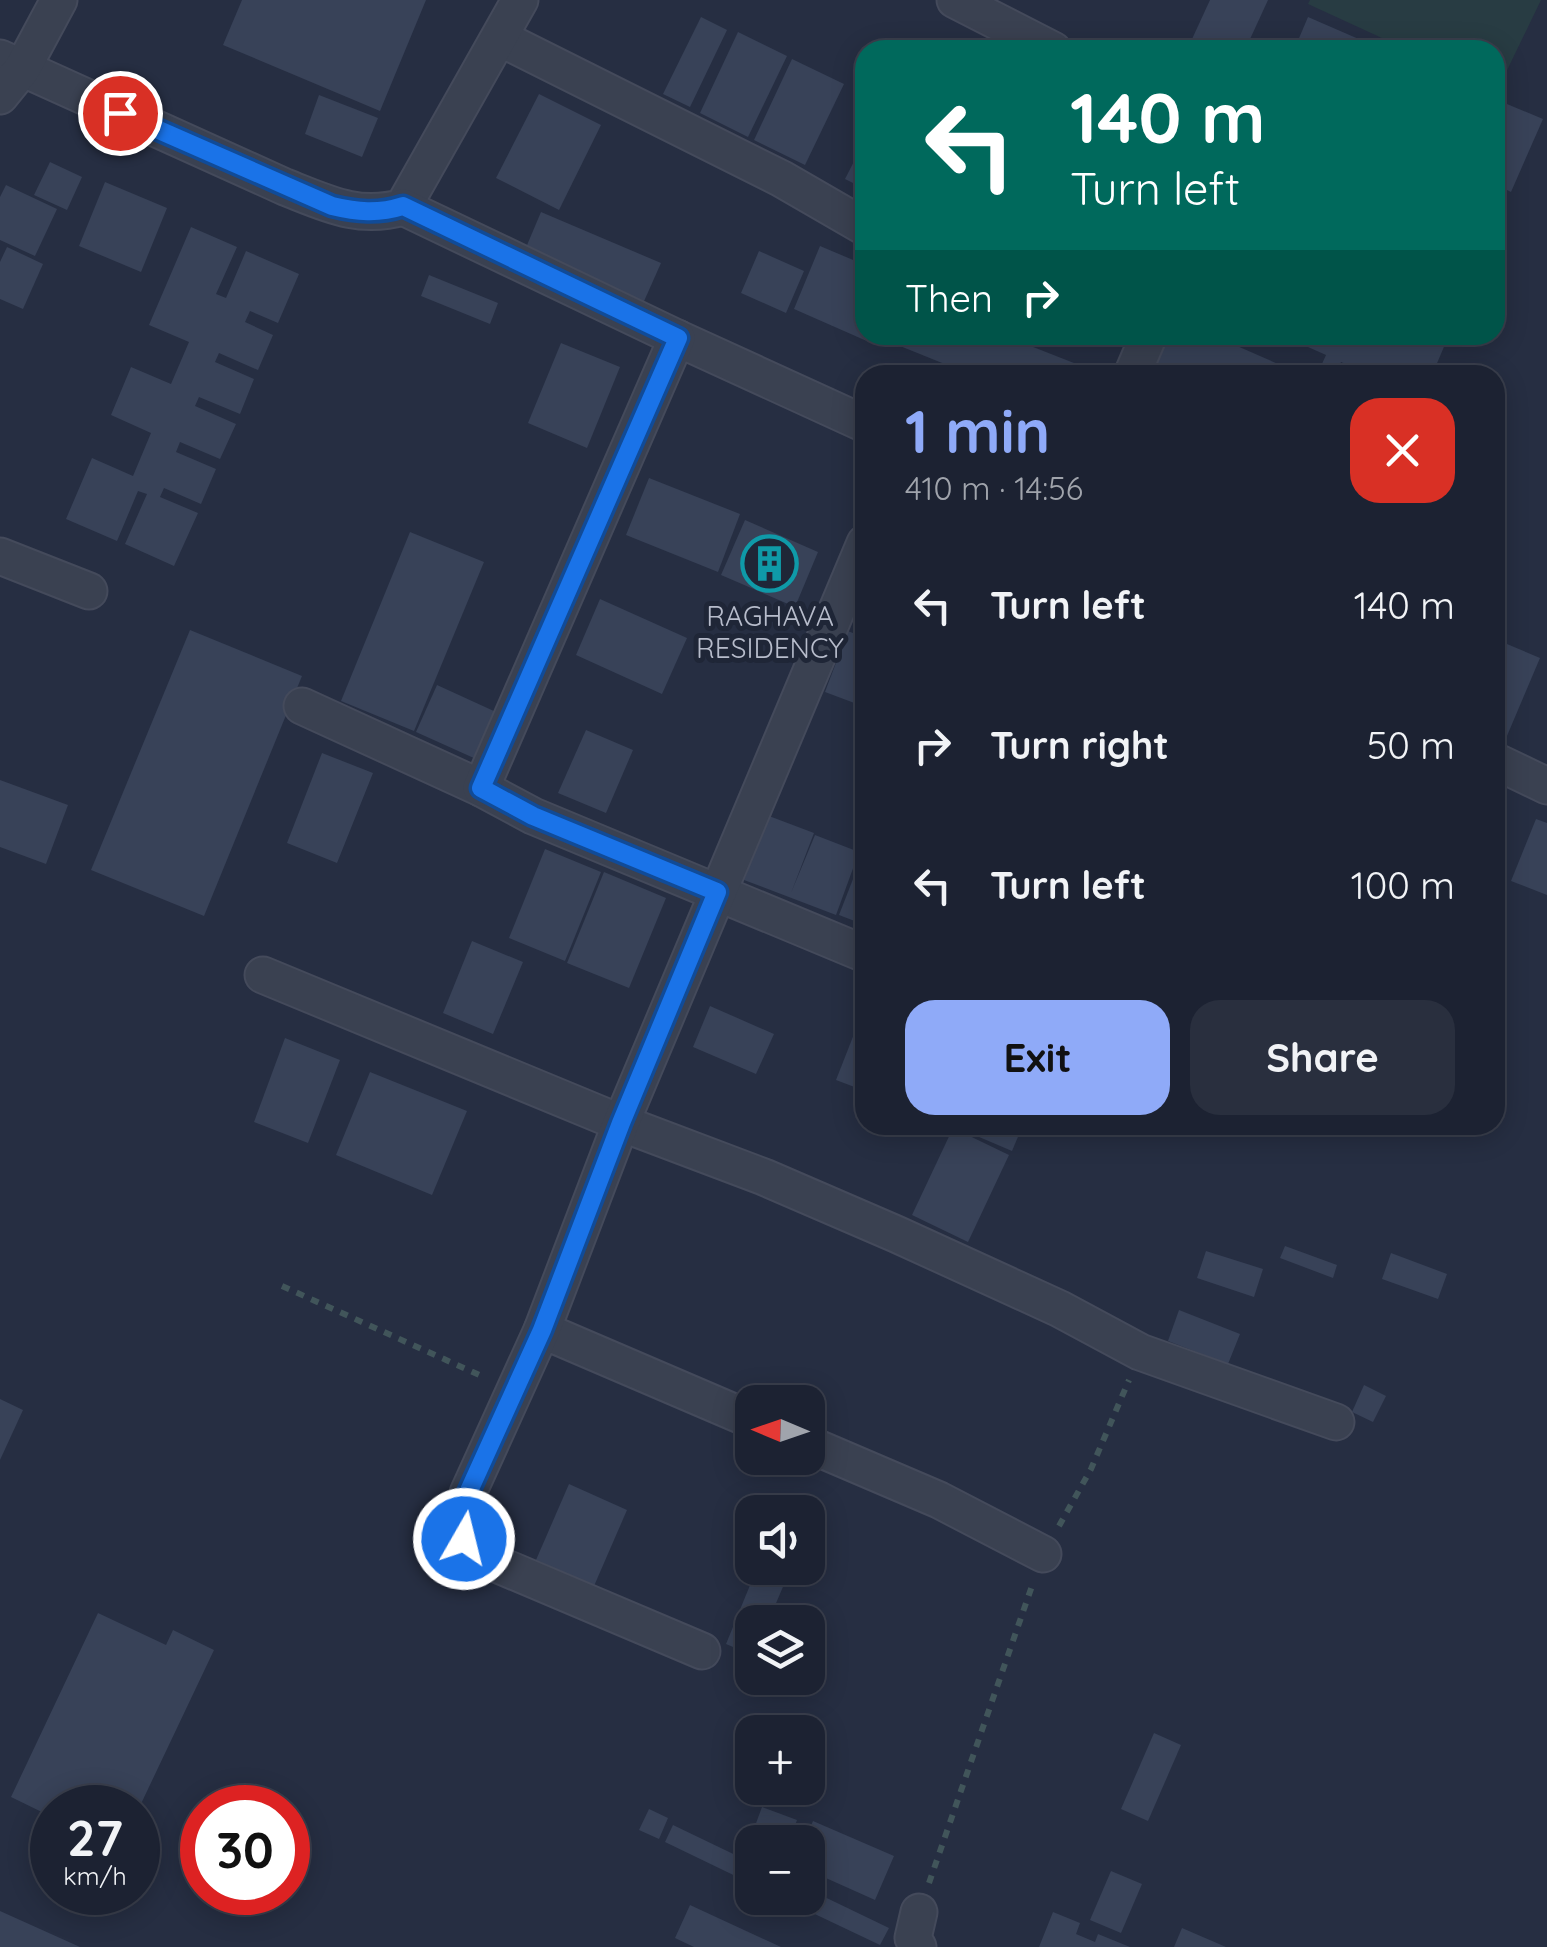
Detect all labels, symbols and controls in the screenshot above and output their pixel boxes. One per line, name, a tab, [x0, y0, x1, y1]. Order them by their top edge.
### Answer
pin	[78, 71, 163, 156]
text: 140 m	[1070, 73, 1266, 161]
icon: left	[905, 80, 1035, 210]
icon: arrive	[93, 86, 148, 141]
text: Turn left	[1070, 160, 1240, 216]
icon: right	[1013, 270, 1068, 325]
text: Then	[905, 274, 993, 322]
text: 1 min	[905, 393, 1050, 468]
button: close	[1350, 398, 1455, 503]
text: 410 m · 14:56	[905, 468, 1083, 508]
building icon: RAGHAVA RESIDENCY	[740, 534, 800, 594]
icon: left	[905, 578, 960, 633]
text: Turn left	[990, 581, 1146, 629]
text: 140 m	[1354, 581, 1455, 629]
place label: RAGHAVA RESIDENCY	[696, 598, 844, 665]
icon: right	[905, 718, 960, 773]
text: Turn right	[990, 721, 1169, 769]
text: 50 m	[1367, 721, 1455, 769]
icon: left	[905, 858, 960, 913]
text: Turn left	[990, 861, 1146, 909]
text: 100 m	[1351, 861, 1455, 909]
button: Exit	[905, 1000, 1170, 1115]
button: Share	[1190, 1000, 1455, 1115]
north arrow	[735, 1385, 825, 1475]
map controls	[735, 1385, 825, 1915]
position arrow	[412, 1487, 516, 1591]
button: sound	[735, 1495, 825, 1585]
button: layers	[735, 1605, 825, 1695]
button: +	[735, 1715, 825, 1805]
speed limit sign: 30	[180, 1785, 310, 1915]
text: 27	[67, 1806, 123, 1869]
button: −	[735, 1825, 825, 1915]
text: km/h	[63, 1860, 127, 1891]

